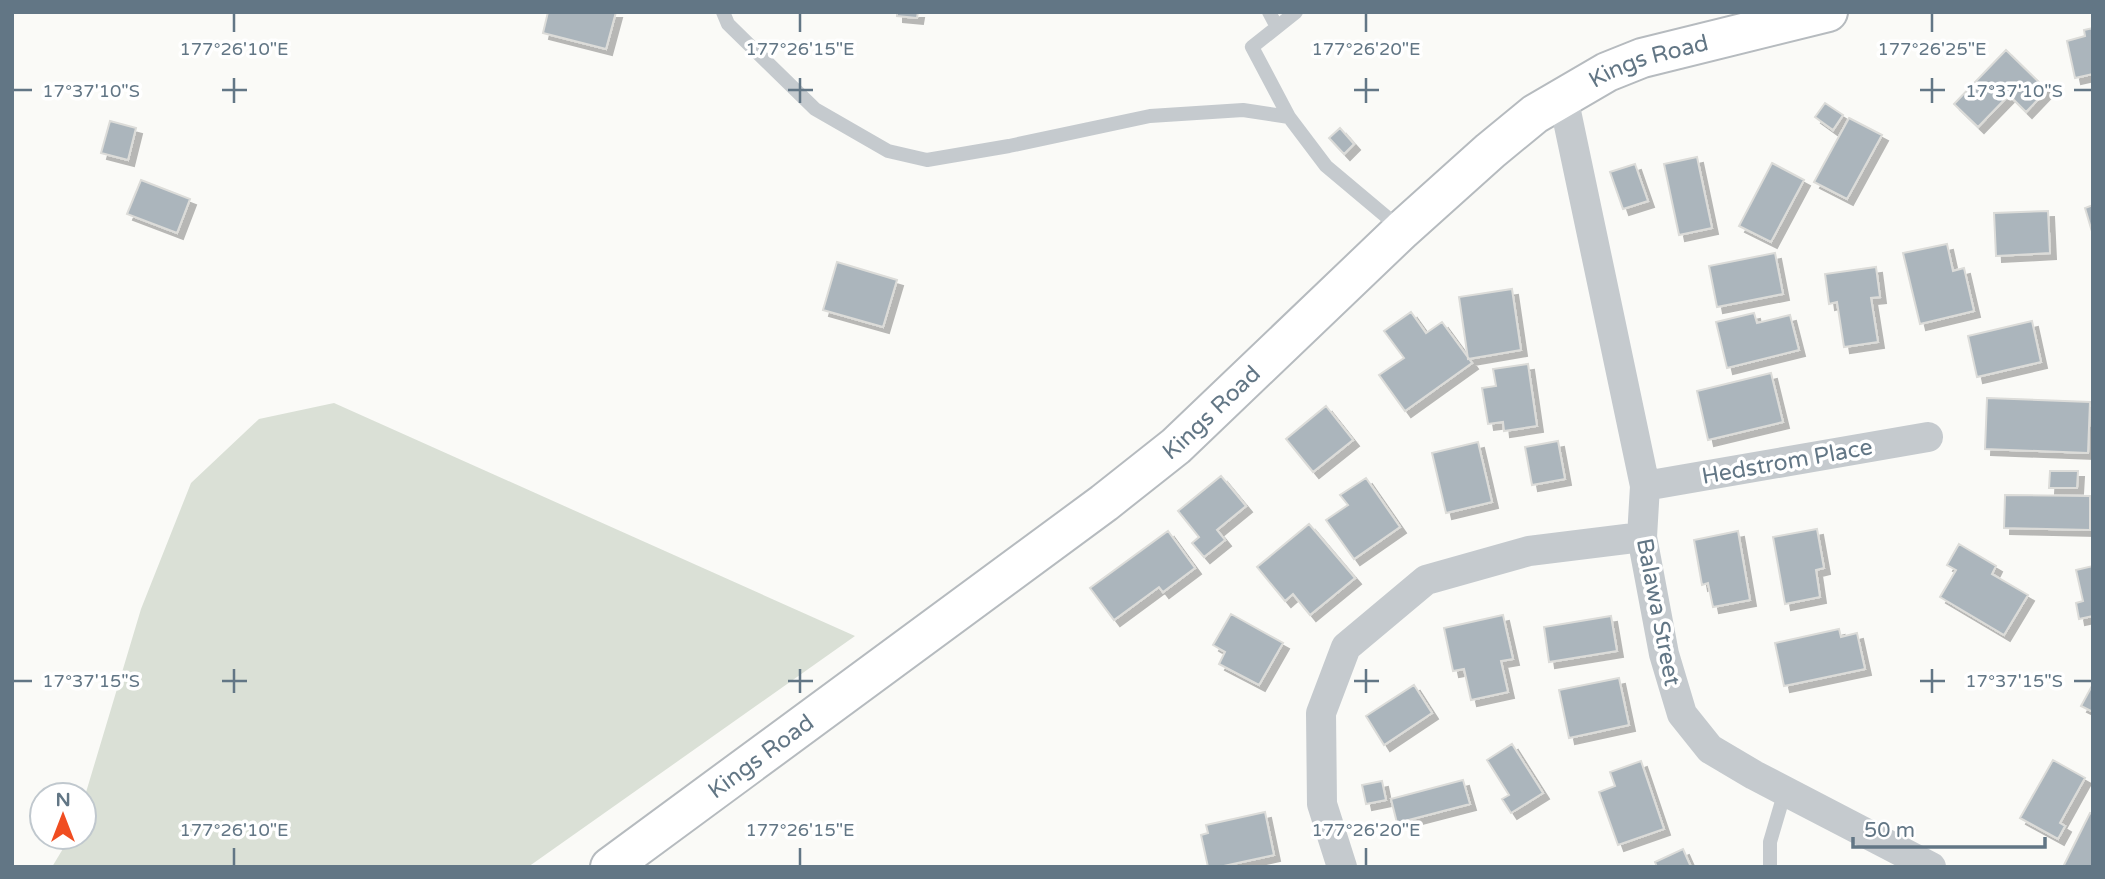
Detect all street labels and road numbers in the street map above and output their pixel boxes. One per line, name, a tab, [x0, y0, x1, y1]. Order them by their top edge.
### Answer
street label: Kings Road	[1584, 29, 1711, 95]
street label: Kings Road	[1157, 360, 1266, 466]
street label: Hedstrom Place	[1700, 433, 1875, 491]
street label: Balawa Street	[1630, 536, 1686, 689]
street label: Kings Road	[703, 709, 820, 805]

